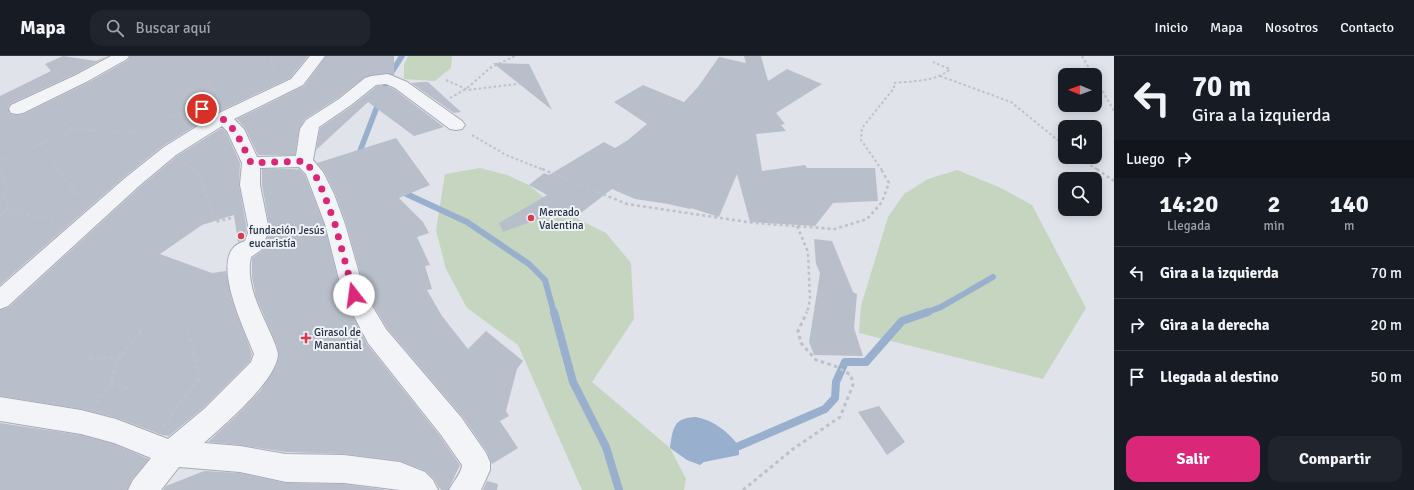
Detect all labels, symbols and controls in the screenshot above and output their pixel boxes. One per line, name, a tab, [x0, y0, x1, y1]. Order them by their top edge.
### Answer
search box	[90, 10, 370, 46]
text: Mapa	[20, 16, 66, 40]
icon: search	[104, 17, 126, 39]
text: Buscar aquí	[136, 19, 211, 37]
text: Inicio	[1155, 19, 1188, 36]
text: Mapa	[1210, 19, 1243, 36]
text: Nosotros	[1265, 19, 1318, 36]
text: Contacto	[1340, 19, 1394, 36]
north arrow	[1058, 68, 1102, 112]
map controls	[1058, 68, 1102, 216]
text: 70 m	[1192, 70, 1251, 104]
icon: left	[1126, 72, 1178, 124]
pin	[185, 92, 219, 126]
icon: arrive	[191, 98, 213, 120]
text: Gira a la izquierda	[1192, 104, 1331, 126]
button: sound	[1058, 120, 1102, 164]
icon: right	[1173, 148, 1195, 170]
text: Luego	[1126, 150, 1165, 168]
button: search	[1058, 172, 1102, 216]
text: 14:20	[1159, 189, 1218, 219]
text: 2	[1268, 189, 1280, 219]
text: 140	[1330, 189, 1369, 219]
place label: Mercado Valentina	[539, 206, 584, 232]
marker: Mercado Valentina	[526, 213, 536, 223]
text: Llegada	[1167, 218, 1211, 234]
text: min	[1264, 218, 1285, 234]
text: m	[1344, 218, 1354, 234]
place label: fundación Jesús eucaristía	[249, 224, 325, 250]
marker: fundación Jesús eucaristía	[236, 231, 246, 241]
icon: left	[1126, 262, 1148, 284]
text: Gira a la izquierda	[1160, 264, 1279, 282]
text: 70 m	[1371, 264, 1402, 282]
position arrow	[333, 274, 375, 316]
icon: right	[1126, 314, 1148, 336]
text: Gira a la derecha	[1160, 316, 1270, 334]
text: 20 m	[1371, 316, 1402, 334]
place label: Girasol de Manantial	[314, 326, 362, 352]
marker: Girasol de Manantial	[301, 333, 311, 343]
icon: arrive	[1126, 366, 1148, 388]
text: Llegada al destino	[1160, 368, 1279, 386]
text: 50 m	[1371, 368, 1402, 386]
button: Salir	[1126, 436, 1260, 482]
button: Compartir	[1268, 436, 1402, 482]

